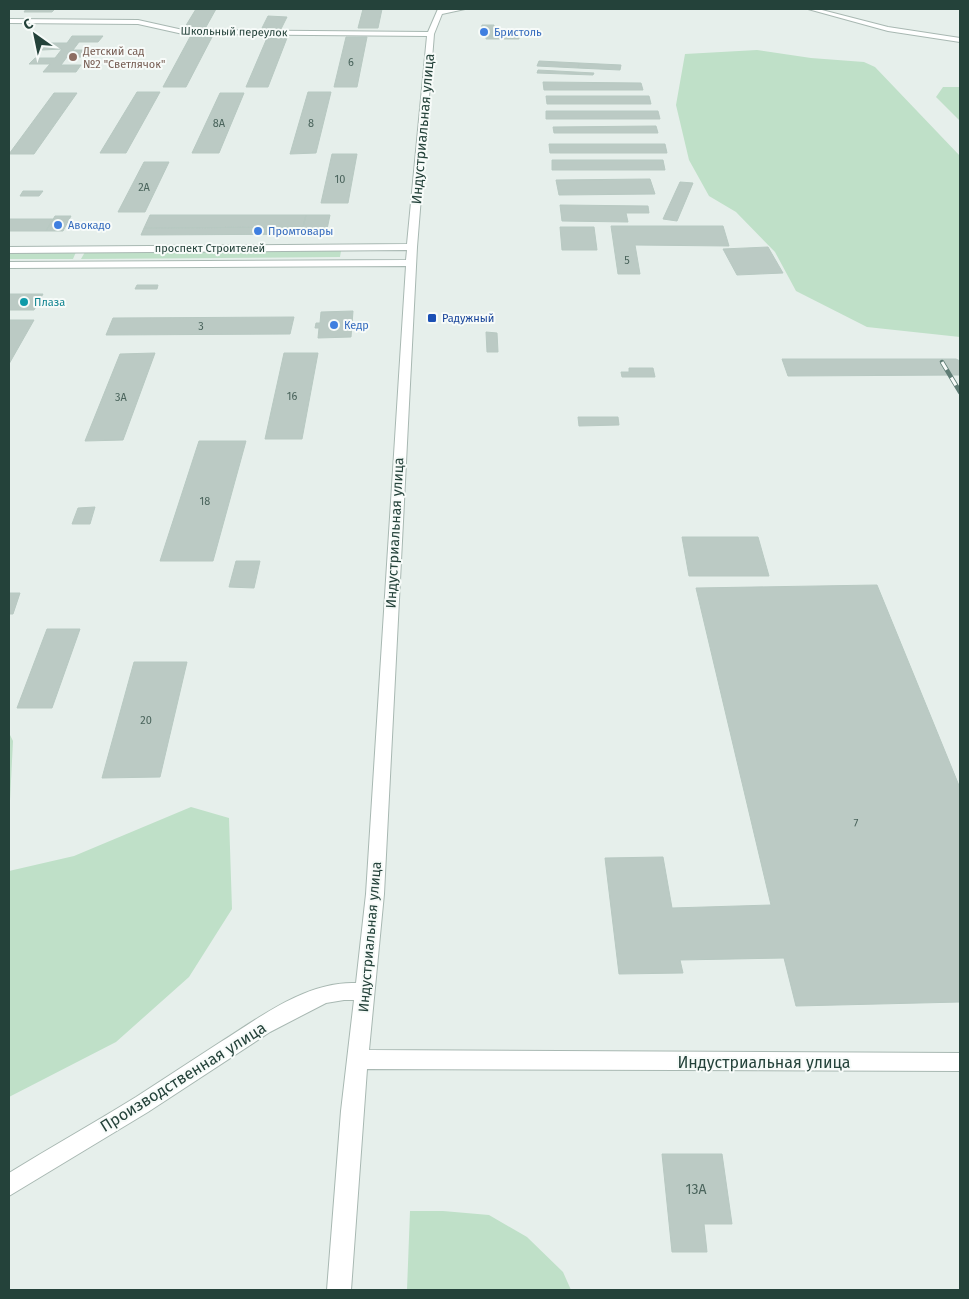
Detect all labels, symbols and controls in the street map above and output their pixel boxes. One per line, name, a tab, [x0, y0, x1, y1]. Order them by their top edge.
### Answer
north arrow	[10, 10, 60, 60]
text: С	[20, 15, 36, 34]
street label: Школьный переулок	[180, 25, 288, 39]
marker: Бристоль	[478, 26, 490, 38]
place label: Бристоль	[494, 26, 542, 39]
place label: Детский сад №2 "Светлячок"	[82, 45, 165, 71]
marker: Детский сад №2 "Светлячок"	[67, 51, 79, 63]
street label: Индустриальная улица	[408, 53, 438, 205]
house number: 6	[348, 56, 354, 69]
house number: 8А	[213, 117, 226, 130]
house number: 8	[308, 117, 314, 130]
house number: 10	[335, 173, 345, 186]
house number: 2А	[138, 181, 151, 194]
marker: Авокадо	[52, 219, 64, 231]
place label: Авокадо	[68, 219, 111, 232]
marker: Промтовары	[252, 225, 264, 237]
place label: Промтовары	[268, 225, 333, 238]
street label: проспект Строителей	[155, 242, 265, 255]
house number: 5	[624, 254, 630, 267]
marker: Плаза	[18, 296, 30, 308]
place label: Плаза	[34, 296, 65, 309]
marker: Радужный	[426, 312, 438, 324]
place label: Радужный	[442, 312, 494, 325]
marker: Кедр	[328, 319, 340, 331]
place label: Кедр	[344, 319, 369, 332]
house number: 3	[198, 320, 204, 333]
house number: 16	[287, 390, 297, 403]
house number: 3А	[115, 391, 128, 404]
street label: Индустриальная улица	[383, 457, 407, 609]
house number: 18	[200, 495, 210, 508]
house number: 20	[140, 714, 152, 727]
house number: 7	[854, 817, 859, 830]
street label: Индустриальная улица	[355, 861, 385, 1013]
street label: Производственная улица	[96, 1018, 270, 1136]
street label: Индустриальная улица	[677, 1053, 851, 1072]
house number: 13А	[685, 1181, 707, 1198]

